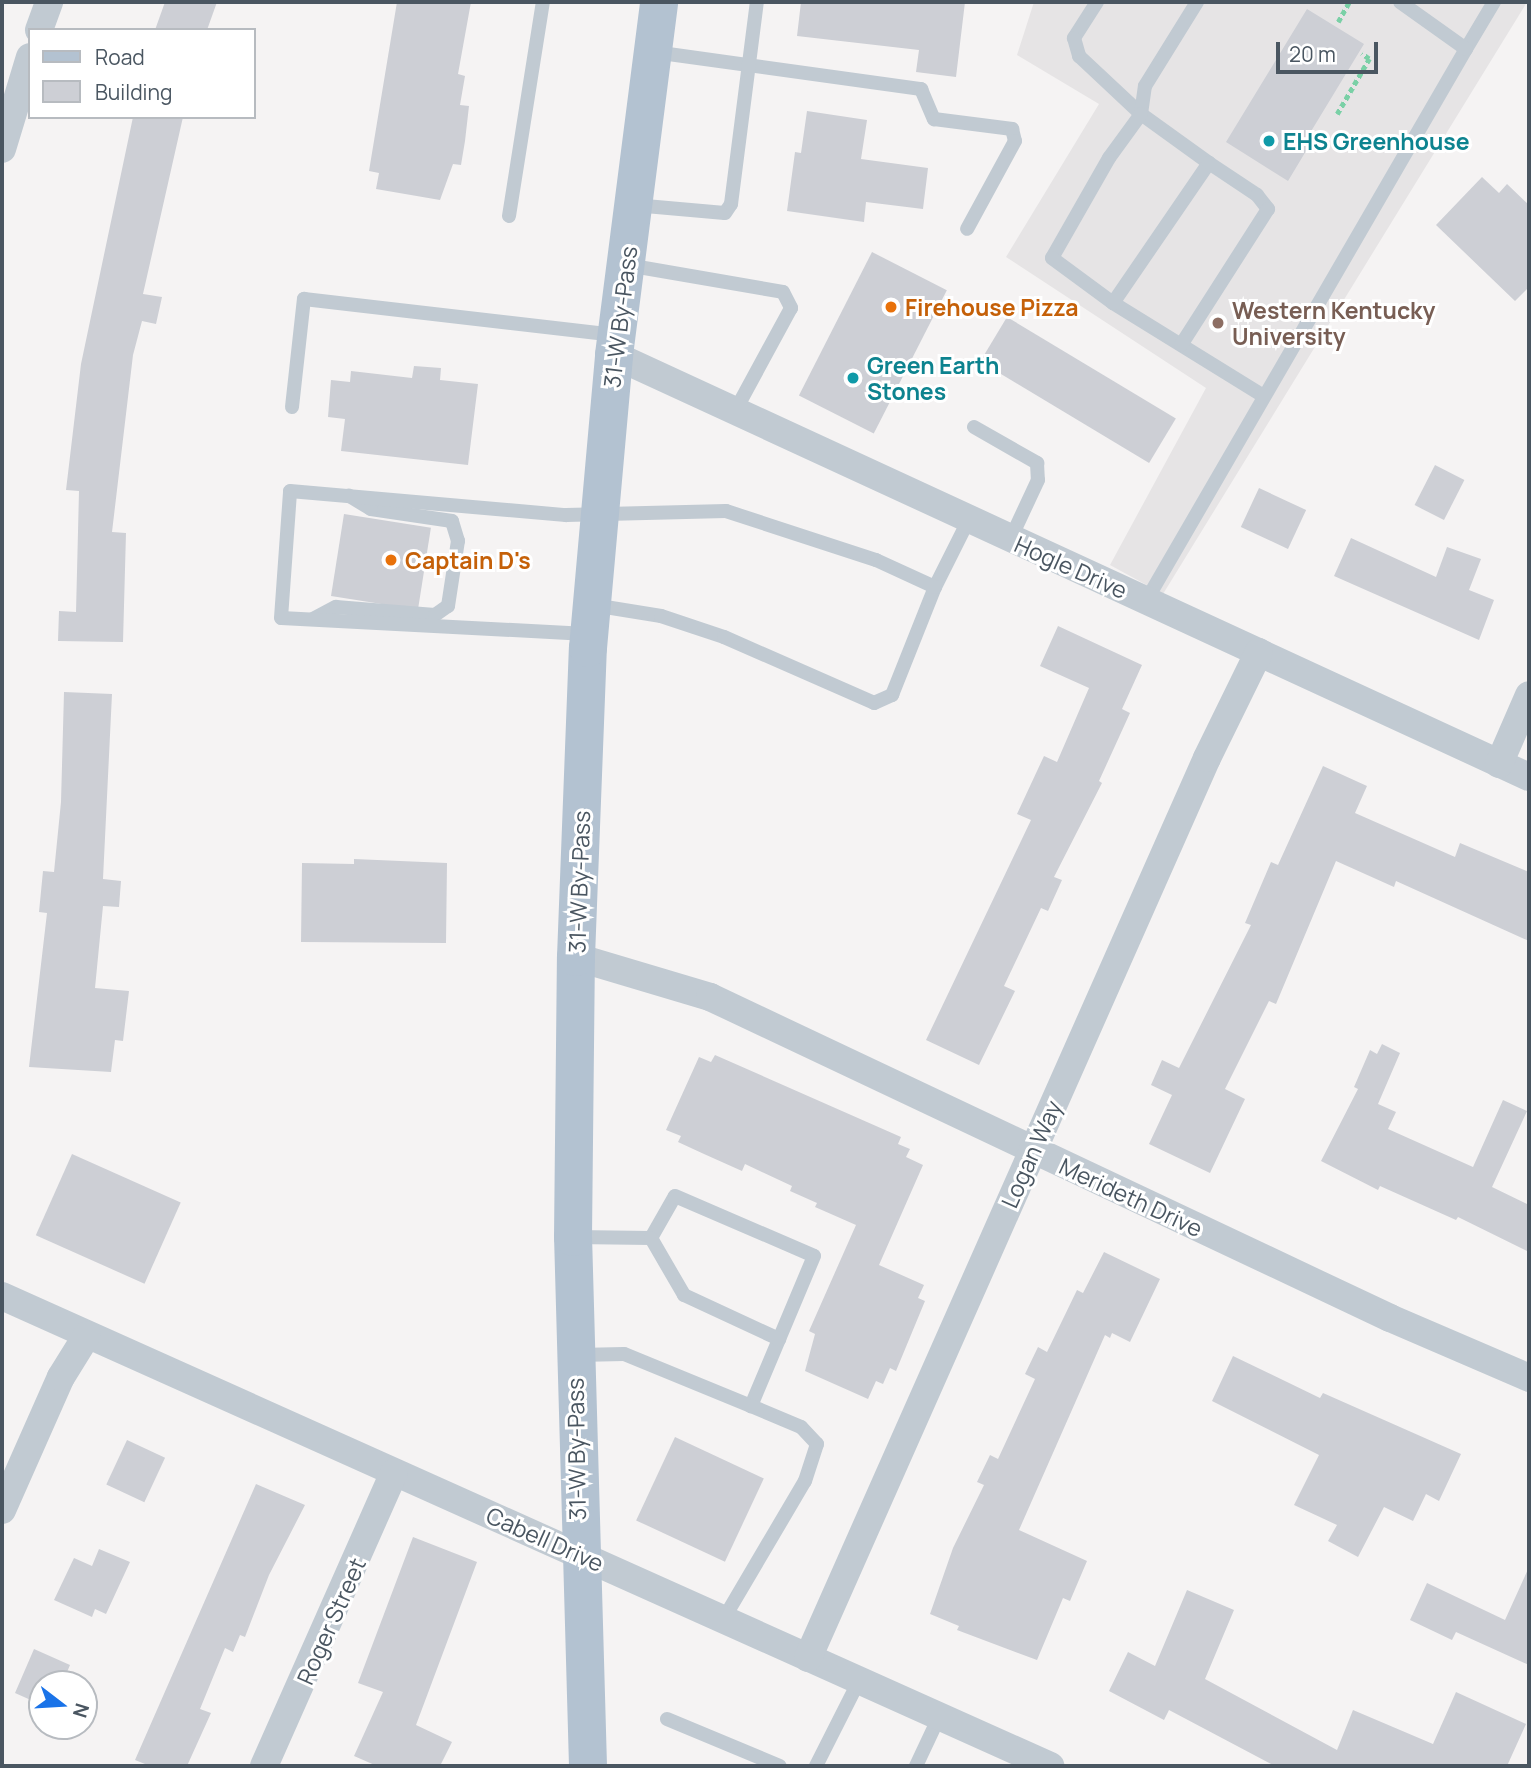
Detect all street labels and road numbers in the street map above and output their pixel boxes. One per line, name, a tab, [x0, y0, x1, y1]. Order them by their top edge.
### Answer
street label: 31-W By-Pass	[598, 245, 642, 389]
street label: Hogle Drive	[1011, 530, 1131, 604]
street label: 31-W By-Pass	[563, 810, 595, 954]
street label: Logan Way	[995, 1096, 1067, 1212]
street label: Merideth Drive	[1055, 1152, 1207, 1242]
street label: 31-W By-Pass	[561, 1377, 591, 1521]
street label: Cabell Drive	[482, 1501, 608, 1577]
street label: Roger Street	[291, 1553, 371, 1689]

